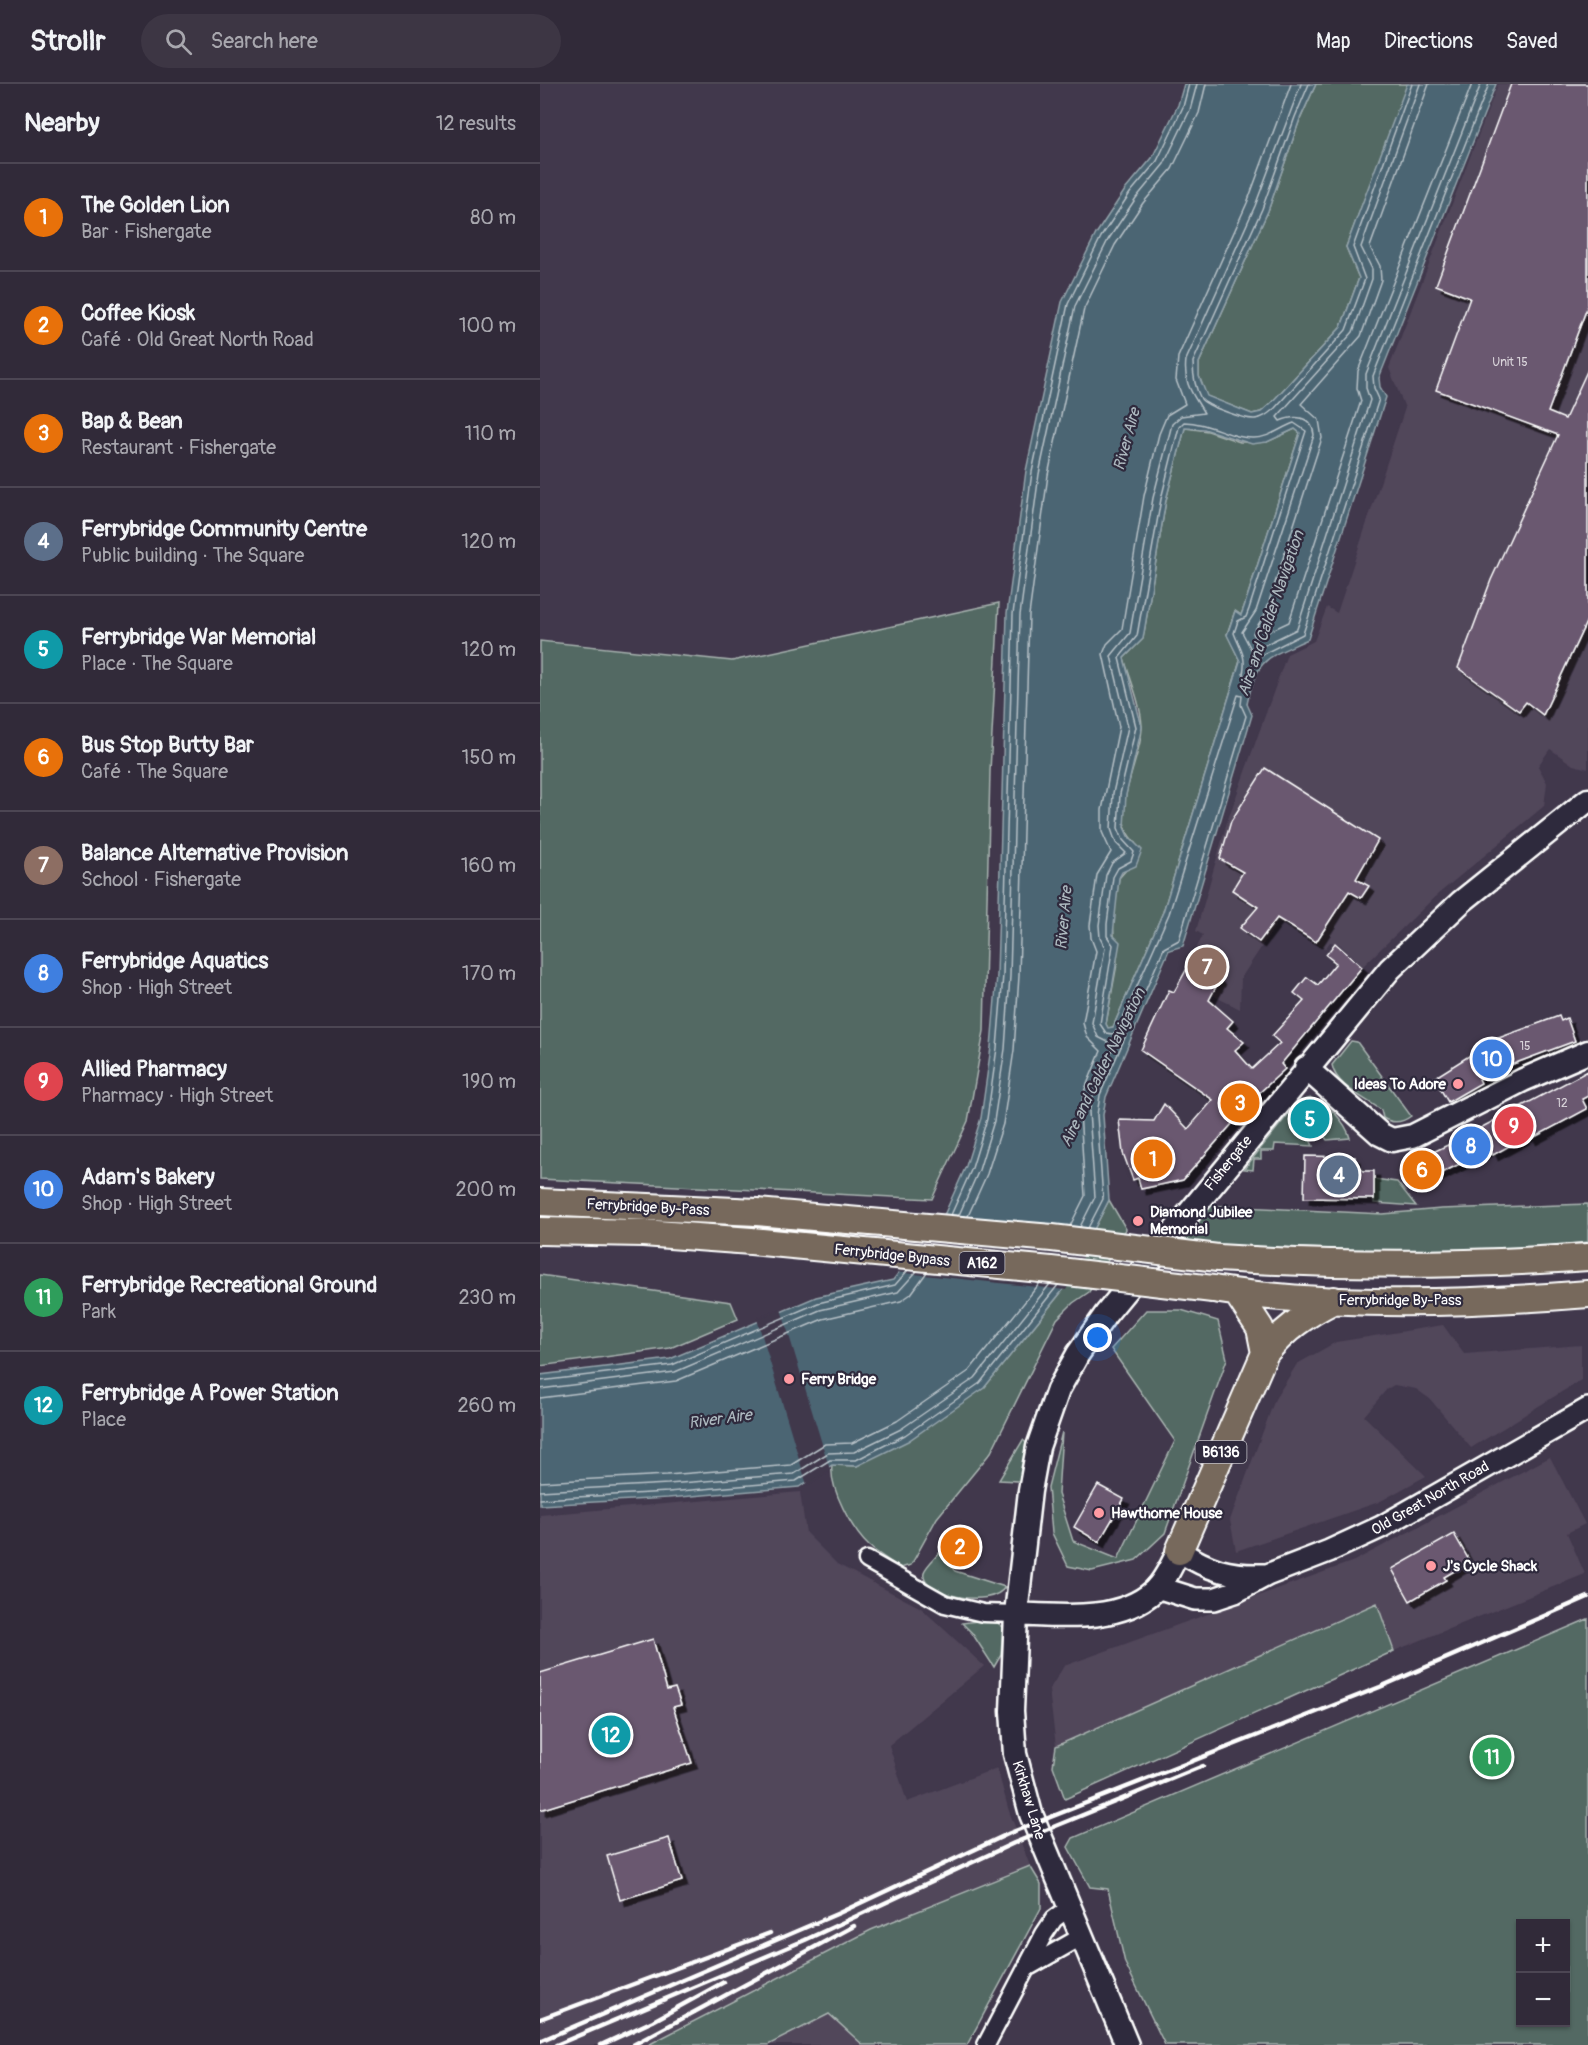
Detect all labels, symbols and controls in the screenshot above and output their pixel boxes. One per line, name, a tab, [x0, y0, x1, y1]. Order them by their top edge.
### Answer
search box	[141, 14, 561, 68]
text: Strollr	[30, 24, 105, 59]
icon: search	[162, 25, 195, 58]
text: Search here	[210, 27, 318, 55]
text: Map	[1316, 28, 1351, 55]
text: Directions	[1384, 28, 1473, 55]
text: Saved	[1506, 28, 1558, 55]
text: Nearby	[24, 107, 100, 139]
text: 12 results	[436, 111, 516, 136]
text: The Golden Lion	[81, 191, 230, 219]
text: 1	[40, 205, 47, 230]
text: 80 m	[470, 205, 516, 230]
text: Bar · Fishergate	[81, 219, 212, 244]
text: Coffee Kiosk	[81, 299, 195, 327]
text: 2	[38, 313, 49, 338]
text: 100 m	[459, 313, 516, 338]
text: Café · Old Great North Road	[81, 327, 314, 352]
house number: Unit 15	[1492, 355, 1528, 370]
water label: River Aire	[1109, 404, 1145, 472]
text: Bap & Bean	[81, 407, 183, 435]
text: 3	[38, 421, 49, 446]
text: 110 m	[465, 421, 516, 446]
text: Restaurant · Fishergate	[81, 435, 276, 460]
text: Ferrybridge Community Centre	[81, 515, 367, 543]
water label: Aire and Calder Navigation	[1233, 527, 1309, 699]
text: 4	[38, 529, 49, 554]
text: 120 m	[461, 529, 516, 554]
text: Public building · The Square	[81, 543, 304, 568]
text: Ferrybridge War Memorial	[81, 623, 316, 651]
text: 5	[38, 637, 49, 662]
text: 120 m	[461, 637, 516, 662]
text: Place · The Square	[81, 651, 233, 676]
text: Bus Stop Butty Bar	[81, 731, 254, 759]
text: 6	[38, 745, 49, 770]
text: 150 m	[462, 745, 516, 770]
text: Café · The Square	[81, 759, 228, 784]
text: Balance Alternative Provision	[81, 839, 348, 867]
text: 7	[38, 853, 49, 878]
text: 160 m	[461, 853, 516, 878]
text: School · Fishergate	[81, 867, 241, 892]
water label: River Aire	[1051, 884, 1077, 951]
pin: 7	[1188, 944, 1226, 990]
text: Ferrybridge Aquatics	[81, 947, 268, 975]
text: 8	[38, 961, 49, 986]
text: 170 m	[462, 961, 516, 986]
text: Shop · High Street	[81, 975, 232, 1000]
water label: Aire and Calder Navigation	[1056, 984, 1150, 1150]
pin: 10	[1472, 1036, 1512, 1082]
house number: 15	[1519, 1039, 1531, 1054]
text: Allied Pharmacy	[81, 1055, 227, 1083]
text: 9	[38, 1069, 49, 1094]
text: 190 m	[462, 1069, 516, 1094]
place label: Ideas To Adore	[1354, 1075, 1447, 1094]
marker: Ideas To Adore	[1451, 1077, 1465, 1091]
pin: 3	[1220, 1080, 1260, 1126]
text: Pharmacy · High Street	[81, 1083, 273, 1108]
pin: 5	[1290, 1096, 1330, 1142]
house number: 12	[1556, 1096, 1568, 1111]
pin: 9	[1494, 1104, 1534, 1148]
pin: 8	[1452, 1124, 1490, 1168]
street label: Fishergate	[1200, 1131, 1257, 1195]
pin: 1	[1134, 1136, 1172, 1182]
pin: 6	[1402, 1148, 1442, 1192]
pin: 4	[1320, 1152, 1358, 1198]
text: Adam's Bakery	[81, 1163, 215, 1191]
text: 10	[33, 1177, 54, 1202]
text: 200 m	[455, 1177, 516, 1202]
text: Shop · High Street	[81, 1191, 232, 1216]
street label: Ferrybridge By-Pass	[586, 1195, 710, 1220]
place label: Diamond Jubilee Memorial	[1150, 1203, 1253, 1239]
marker: Diamond Jubilee Memorial	[1131, 1214, 1145, 1228]
street label: Ferrybridge Bypass	[833, 1240, 951, 1271]
road number: A162	[960, 1252, 1004, 1274]
text: Ferrybridge Recreational Ground	[81, 1271, 377, 1299]
text: 11	[36, 1285, 51, 1310]
text: 230 m	[459, 1285, 516, 1310]
street label: Ferrybridge By-Pass	[1339, 1291, 1462, 1310]
text: Park	[81, 1299, 116, 1324]
your location	[1083, 1323, 1112, 1352]
place label: Ferry Bridge	[801, 1370, 877, 1389]
marker: Ferry Bridge	[782, 1372, 796, 1386]
text: Ferrybridge A Power Station	[81, 1379, 339, 1407]
text: 12	[34, 1393, 53, 1418]
text: 260 m	[457, 1393, 516, 1418]
water label: River Aire	[687, 1404, 755, 1433]
text: Place	[81, 1407, 126, 1432]
road number: B6136	[1196, 1441, 1246, 1463]
street label: Old Great North Road	[1368, 1457, 1493, 1540]
place label: Hawthorne House	[1111, 1504, 1223, 1523]
marker: Hawthorne House	[1092, 1506, 1106, 1520]
pin: 2	[940, 1524, 980, 1570]
place label: J's Cycle Shack	[1443, 1557, 1538, 1576]
marker: J's Cycle Shack	[1424, 1559, 1438, 1573]
pin: 12	[592, 1712, 630, 1758]
pin: 11	[1472, 1734, 1512, 1780]
street label: Kirkhaw Lane	[1008, 1758, 1050, 1843]
map controls	[1516, 1919, 1570, 2027]
button: +	[1516, 1919, 1570, 1973]
button: −	[1516, 1973, 1570, 2027]

